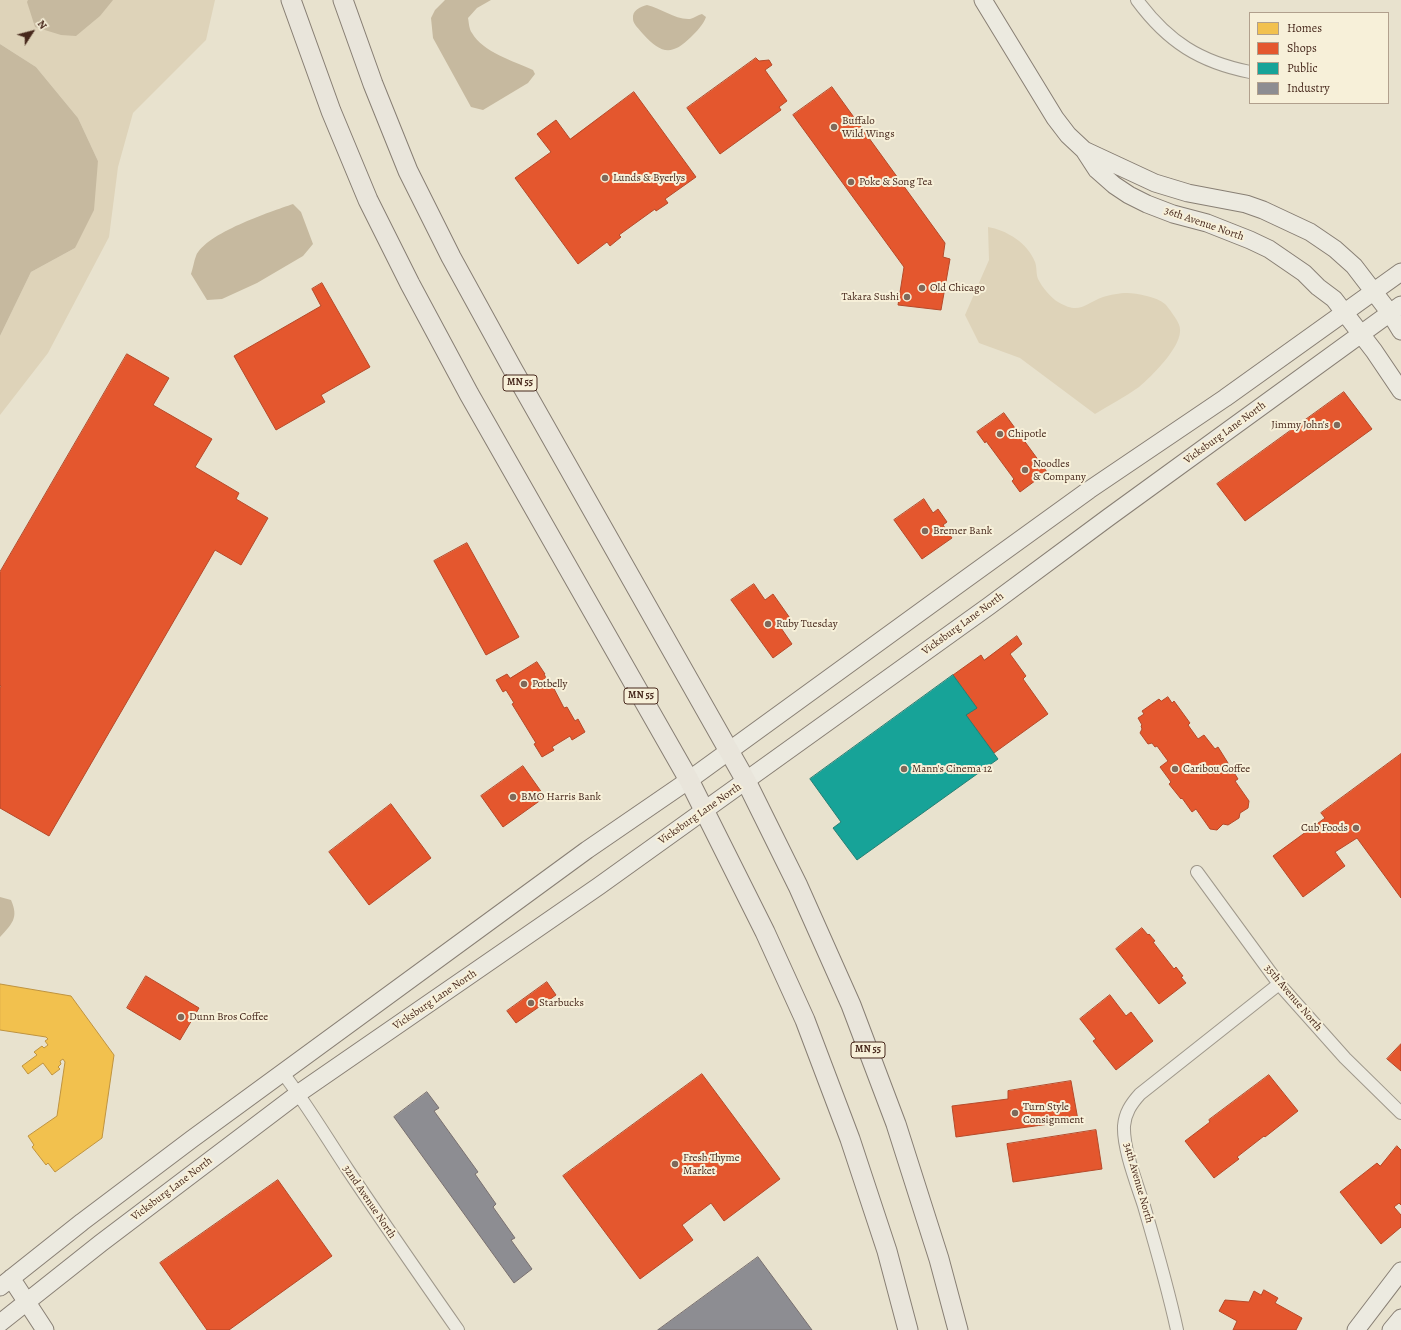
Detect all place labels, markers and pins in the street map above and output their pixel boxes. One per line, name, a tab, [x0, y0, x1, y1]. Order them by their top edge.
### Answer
place label: Buffalo Wild Wings	[842, 114, 895, 140]
marker: Buffalo Wild Wings	[829, 122, 839, 132]
place label: Lunds & Byerlys	[613, 171, 685, 185]
marker: Lunds & Byerlys	[600, 173, 610, 183]
place label: Poke & Song Tea	[859, 175, 932, 189]
marker: Poke & Song Tea	[846, 177, 856, 187]
place label: Old Chicago	[930, 281, 985, 295]
marker: Old Chicago	[917, 283, 927, 293]
place label: Takara Sushi	[841, 290, 899, 304]
marker: Takara Sushi	[902, 292, 912, 302]
place label: Jimmy John's	[1271, 418, 1329, 432]
marker: Jimmy John's	[1332, 420, 1342, 430]
place label: Chipotle	[1008, 427, 1046, 441]
marker: Chipotle	[995, 429, 1005, 439]
place label: Noodles & Company	[1033, 457, 1086, 483]
marker: Noodles & Company	[1020, 465, 1030, 475]
place label: Bremer Bank	[933, 524, 992, 538]
marker: Bremer Bank	[920, 526, 930, 536]
place label: Ruby Tuesday	[776, 617, 838, 631]
marker: Ruby Tuesday	[763, 619, 773, 629]
place label: Potbelly	[532, 677, 567, 691]
marker: Potbelly	[519, 679, 529, 689]
place label: Mann's Cinema 12	[912, 762, 992, 776]
place label: Caribou Coffee	[1183, 762, 1250, 776]
marker: Mann's Cinema 12	[899, 764, 909, 774]
marker: Caribou Coffee	[1170, 764, 1180, 774]
place label: BMO Harris Bank	[521, 790, 601, 804]
marker: BMO Harris Bank	[508, 792, 518, 802]
place label: Cub Foods	[1301, 821, 1348, 835]
marker: Cub Foods	[1351, 823, 1361, 833]
place label: Starbucks	[539, 996, 584, 1010]
marker: Starbucks	[526, 998, 536, 1008]
place label: Dunn Bros Coffee	[189, 1010, 268, 1024]
marker: Dunn Bros Coffee	[176, 1012, 186, 1022]
place label: Turn Style Consignment	[1023, 1100, 1084, 1126]
marker: Turn Style Consignment	[1010, 1108, 1020, 1118]
place label: Fresh Thyme Market	[683, 1151, 740, 1177]
marker: Fresh Thyme Market	[670, 1159, 680, 1169]

